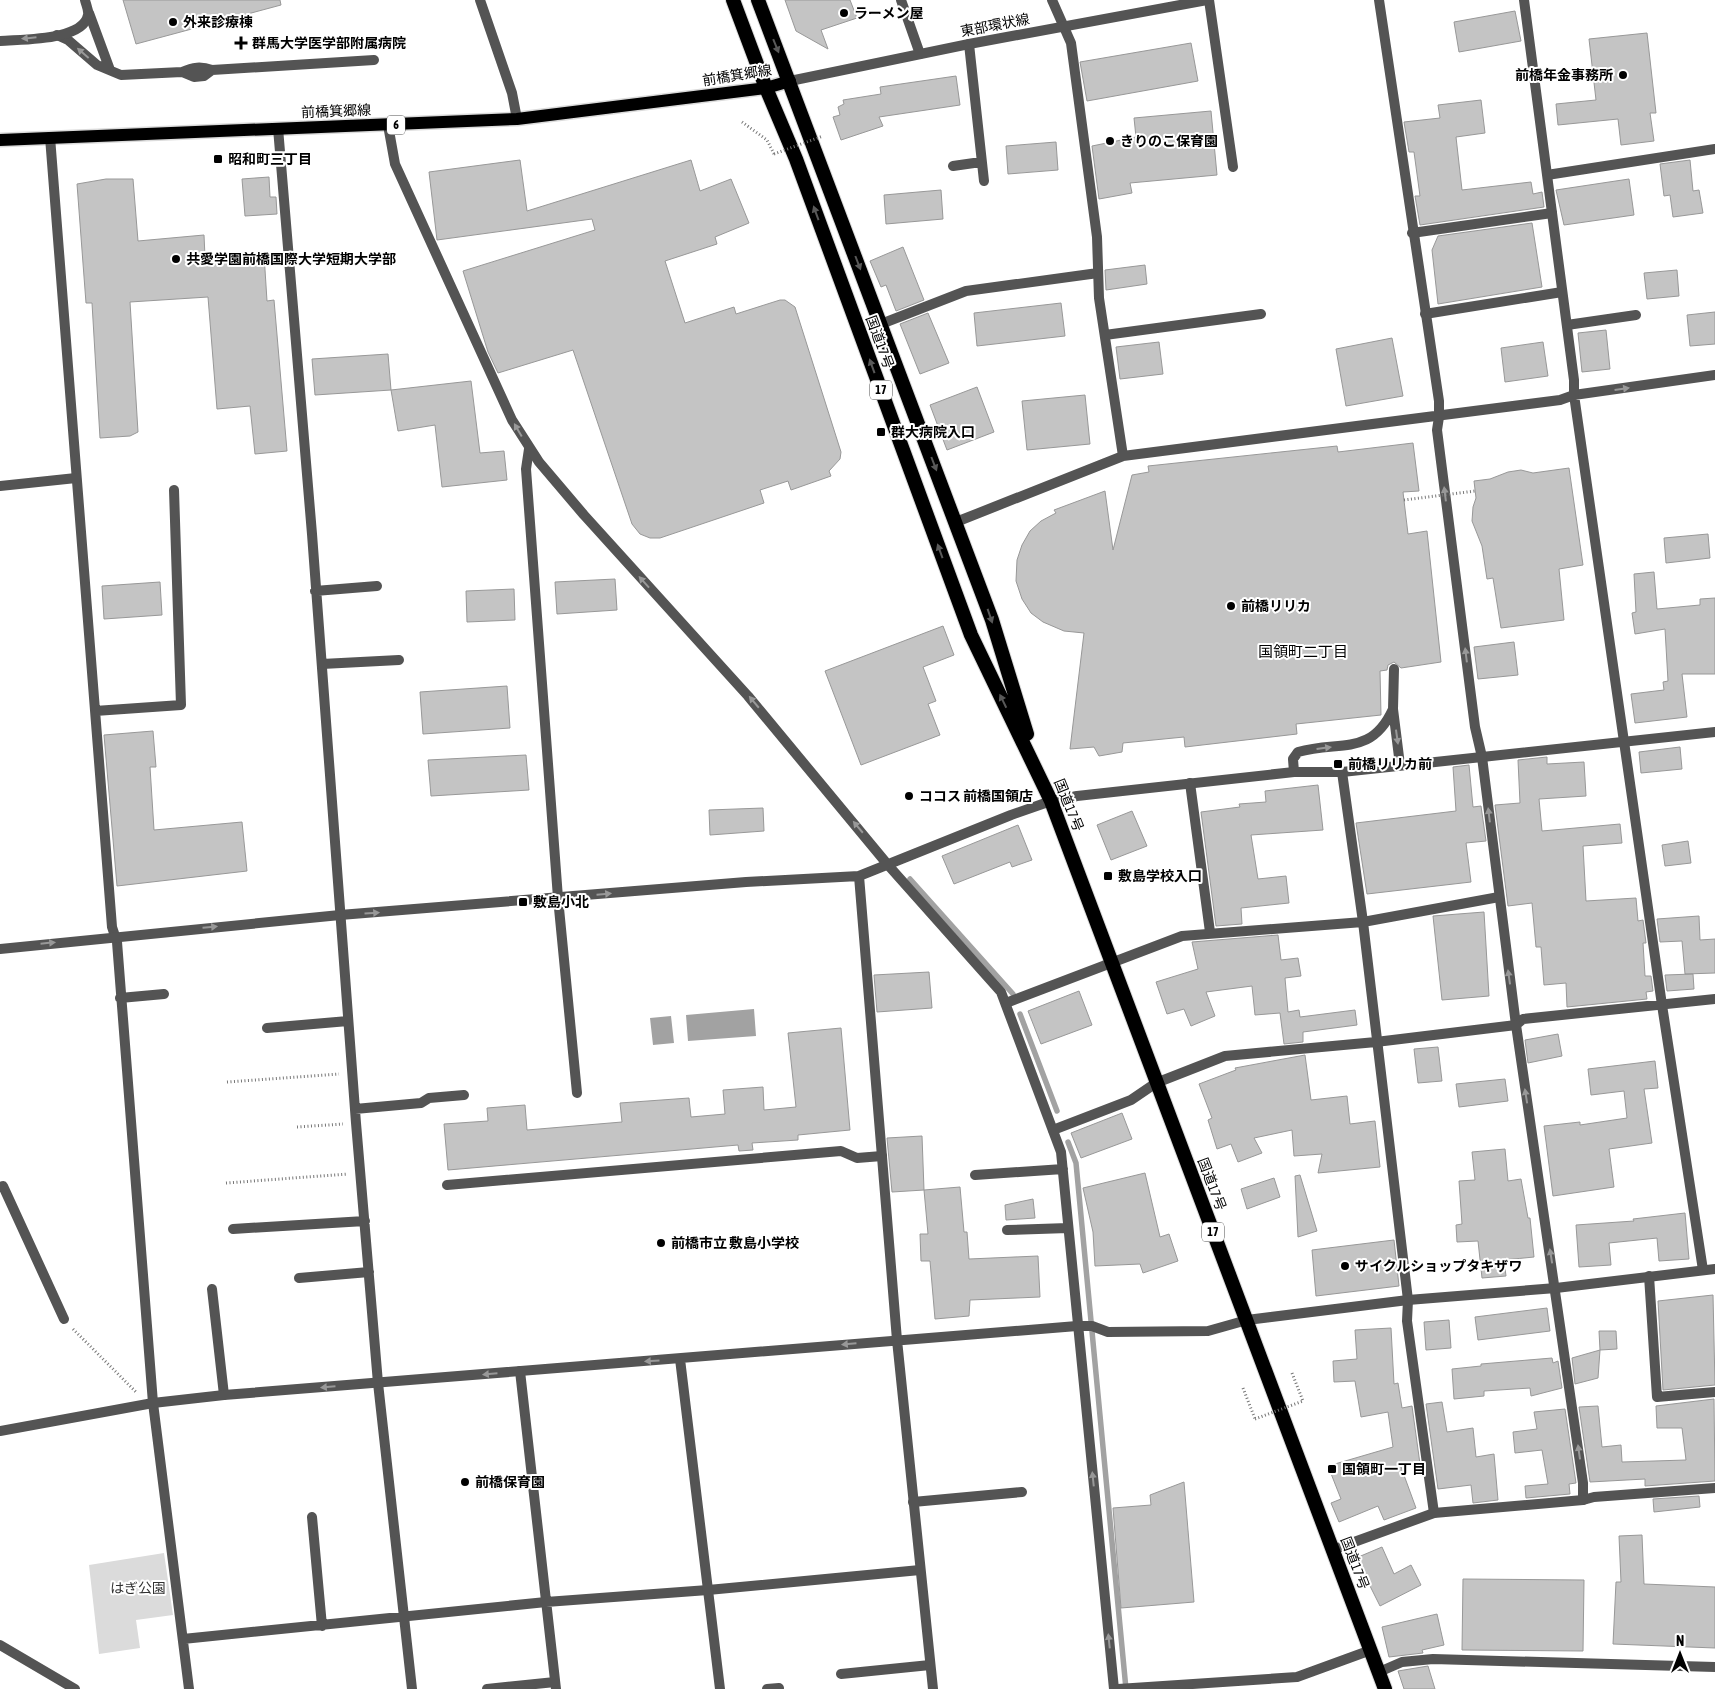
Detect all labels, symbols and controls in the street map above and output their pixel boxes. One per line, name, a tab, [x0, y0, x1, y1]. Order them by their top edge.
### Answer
place label: ラーメン屋	[854, 5, 923, 21]
marker: ラーメン屋	[838, 7, 850, 19]
street label: 東部環状線	[959, 10, 1031, 40]
place label: 外来診療棟	[183, 14, 253, 30]
marker: 外来診療棟	[167, 16, 179, 28]
one-way arrow	[21, 34, 37, 42]
place label: 群馬大学医学部附属病院	[252, 35, 406, 51]
marker: 群馬大学医学部附属病院	[234, 36, 248, 50]
one-way arrow	[772, 38, 780, 53]
one-way arrow	[77, 48, 90, 59]
street label: 前橋箕郷線	[701, 62, 773, 88]
place label: 前橋年金事務所	[1515, 67, 1613, 83]
marker: 前橋年金事務所	[1617, 69, 1629, 81]
street label: 前橋箕郷線	[301, 102, 371, 120]
road number: 6	[387, 116, 405, 134]
place label: きりのこ保育園	[1120, 133, 1218, 149]
marker: きりのこ保育園	[1104, 135, 1116, 147]
place label: 昭和町三丁目	[228, 151, 312, 167]
marker: 昭和町三丁目	[212, 153, 224, 165]
one-way arrow	[812, 205, 820, 220]
place label: 共愛学園前橋国際大学短期大学部	[186, 251, 396, 267]
marker: 共愛学園前橋国際大学短期大学部	[170, 253, 182, 265]
one-way arrow	[854, 256, 862, 271]
street label: 国道17号	[863, 313, 897, 371]
one-way arrow	[868, 358, 875, 373]
road number: 17	[870, 380, 892, 400]
one-way arrow	[1615, 385, 1631, 393]
one-way arrow	[514, 424, 523, 437]
place label: 群大病院入口	[891, 424, 975, 440]
marker: 群大病院入口	[875, 426, 887, 438]
one-way arrow	[930, 457, 938, 472]
one-way arrow	[1441, 485, 1449, 501]
one-way arrow	[936, 543, 944, 558]
one-way arrow	[639, 575, 650, 588]
place label: 前橋リリカ	[1241, 598, 1311, 614]
marker: 前橋リリカ	[1225, 600, 1237, 612]
one-way arrow	[987, 609, 995, 624]
district label: 国領町二丁目	[1258, 643, 1348, 660]
one-way arrow	[1462, 646, 1470, 662]
one-way arrow	[999, 693, 1007, 708]
one-way arrow	[748, 696, 759, 709]
one-way arrow	[1393, 729, 1401, 745]
one-way arrow	[1317, 743, 1333, 751]
place label: 前橋リリカ前	[1348, 756, 1432, 772]
marker: 前橋リリカ前	[1332, 758, 1344, 770]
street label: 国道17号	[1051, 776, 1087, 834]
place label: ココス 前橋国領店	[919, 788, 1033, 804]
marker: ココス 前橋国領店	[903, 790, 915, 802]
one-way arrow	[1485, 807, 1493, 823]
one-way arrow	[852, 821, 863, 834]
place label: 敷島学校入口	[1118, 868, 1202, 884]
marker: 敷島学校入口	[1102, 870, 1114, 882]
one-way arrow	[596, 890, 612, 898]
place label: 敷島小北	[533, 894, 589, 910]
marker: 敷島小北	[517, 896, 529, 908]
one-way arrow	[364, 909, 380, 917]
one-way arrow	[202, 923, 218, 931]
one-way arrow	[41, 939, 57, 947]
one-way arrow	[1505, 968, 1513, 984]
one-way arrow	[1522, 1087, 1530, 1103]
street label: 国道17号	[1195, 1155, 1229, 1213]
road number: 17	[1202, 1222, 1224, 1242]
place label: 前橋市立 敷島小学校	[671, 1235, 799, 1251]
marker: 前橋市立 敷島小学校	[655, 1237, 667, 1249]
one-way arrow	[1547, 1248, 1555, 1264]
place label: サイクルショップタキザワ	[1355, 1258, 1522, 1274]
marker: サイクルショップタキザワ	[1339, 1260, 1351, 1272]
one-way arrow	[841, 1341, 857, 1349]
one-way arrow	[644, 1357, 660, 1365]
one-way arrow	[482, 1370, 498, 1378]
one-way arrow	[320, 1383, 336, 1391]
one-way arrow	[1574, 1444, 1582, 1460]
place label: 国領町一丁目	[1342, 1461, 1426, 1477]
marker: 国領町一丁目	[1326, 1463, 1338, 1475]
one-way arrow	[1089, 1471, 1097, 1487]
place label: 前橋保育園	[475, 1474, 545, 1490]
marker: 前橋保育園	[459, 1476, 471, 1488]
street label: 国道17号	[1338, 1534, 1372, 1592]
park label: はぎ公園	[110, 1580, 166, 1596]
north arrow	[1655, 1629, 1705, 1679]
one-way arrow	[1105, 1632, 1113, 1648]
text: N	[1676, 1633, 1684, 1649]

